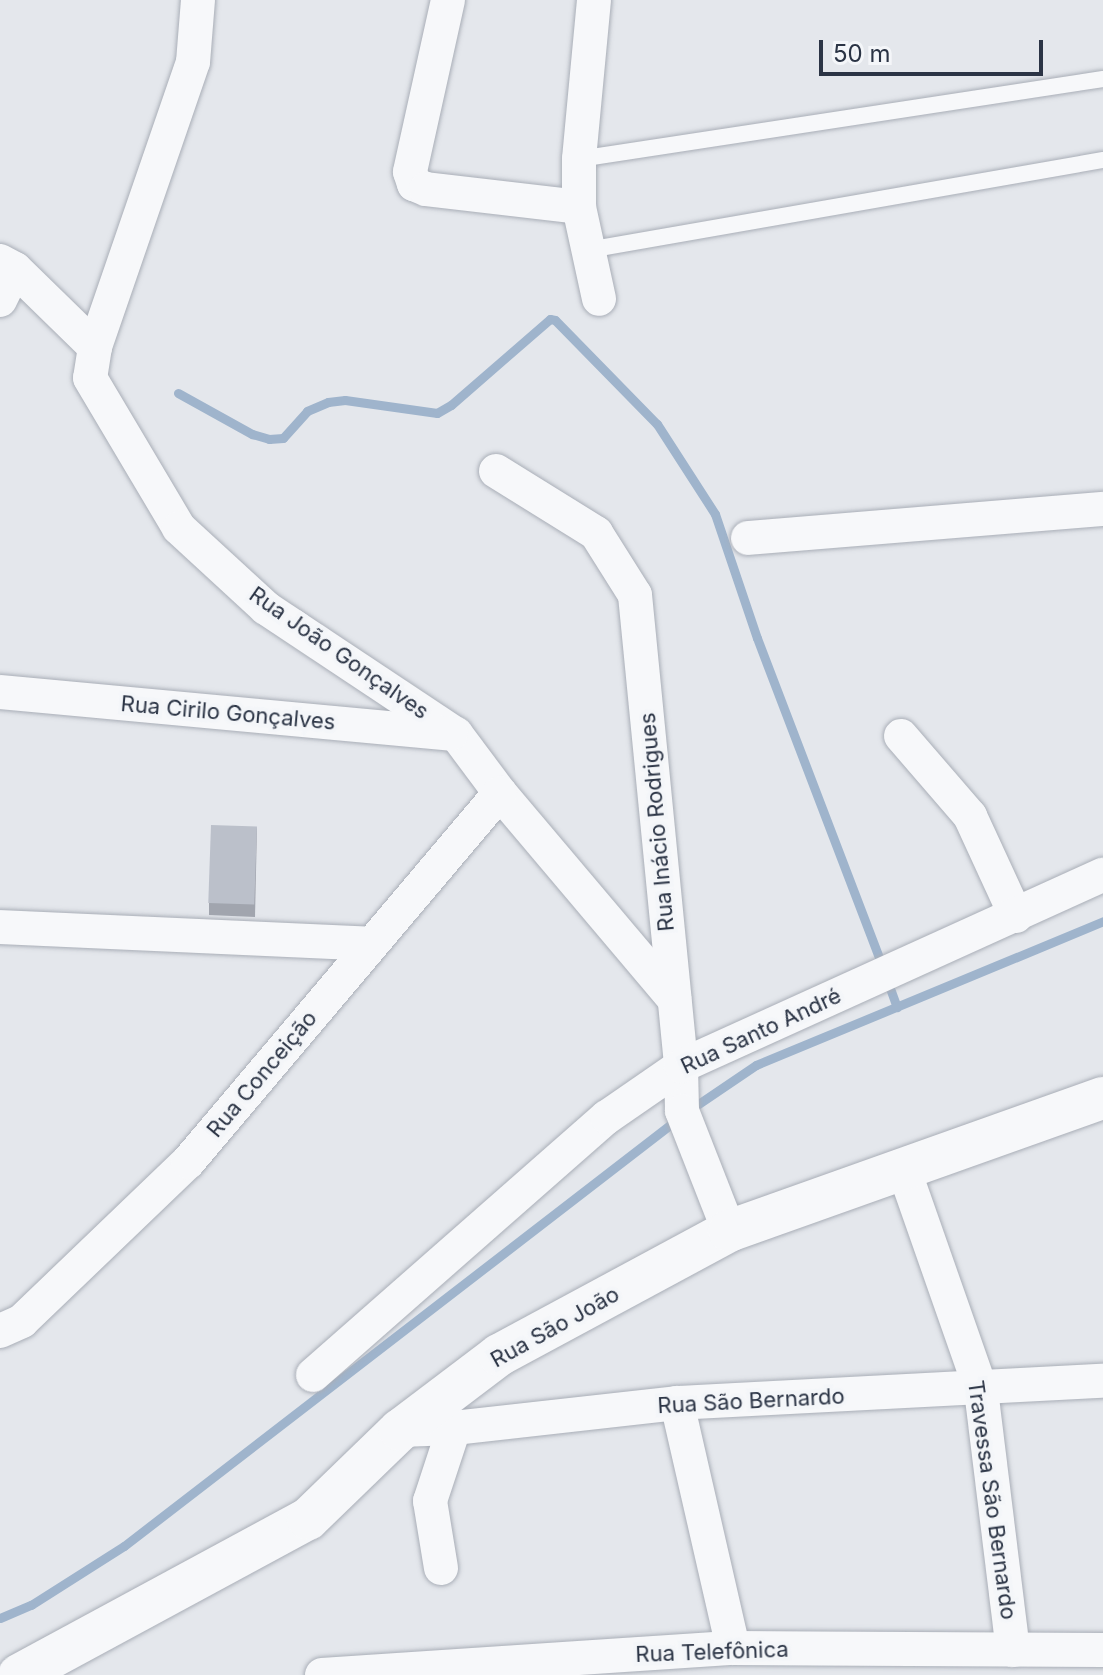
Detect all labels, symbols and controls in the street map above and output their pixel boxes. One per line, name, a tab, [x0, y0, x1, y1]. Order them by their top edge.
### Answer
scale bar	[823, 24, 1047, 74]
text: 50 m	[833, 39, 891, 68]
street label: Rua João Gonçalves	[244, 581, 434, 725]
street label: Rua Cirilo Gonçalves	[120, 690, 336, 736]
street label: Rua Inácio Rodrigues	[634, 711, 680, 933]
street label: Rua Santo André	[677, 982, 845, 1080]
street label: Rua Conceição	[201, 1005, 323, 1143]
street label: Rua São João	[486, 1281, 624, 1373]
street label: Travessa São Bernardo	[962, 1379, 1022, 1621]
street label: Rua São Bernardo	[657, 1383, 845, 1419]
street label: Rua Telefônica	[635, 1636, 789, 1668]

